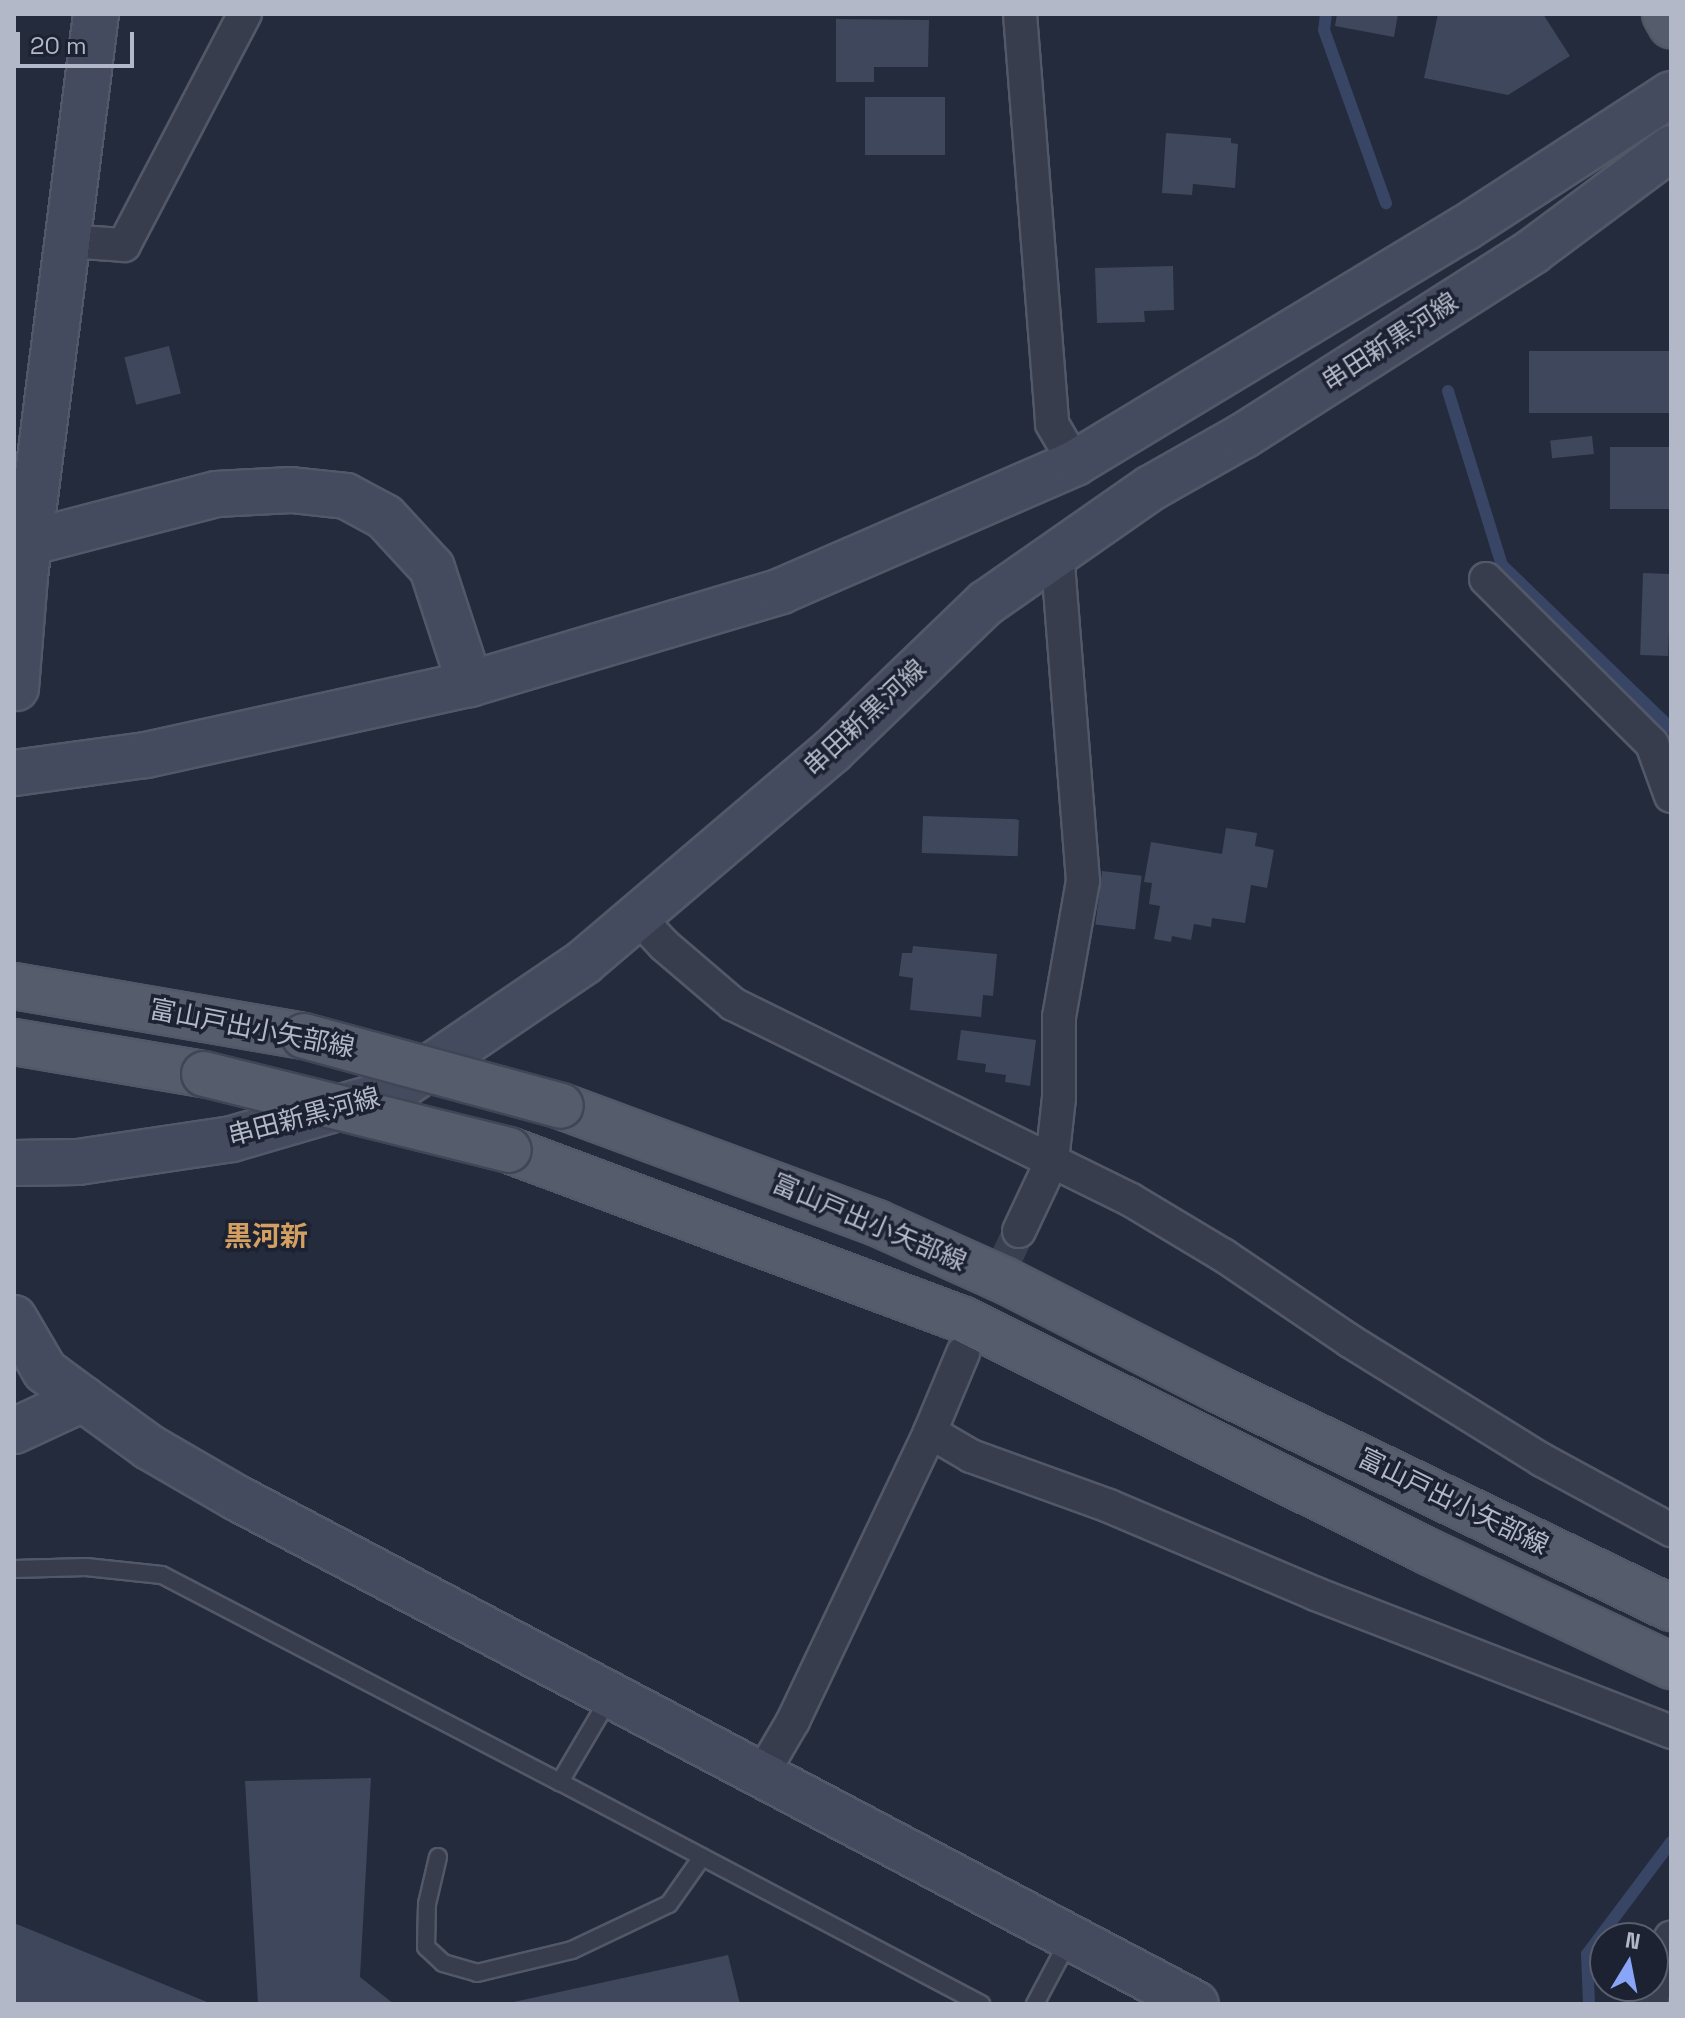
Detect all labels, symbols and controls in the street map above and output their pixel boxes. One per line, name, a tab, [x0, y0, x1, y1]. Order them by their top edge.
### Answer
scale bar	[20, 16, 138, 66]
text: 20 m	[30, 30, 87, 61]
street label: 串田新黒河線	[1316, 286, 1464, 398]
street label: 串田新黒河線	[797, 653, 933, 783]
street label: 富山戸出小矢部線	[147, 994, 357, 1064]
street label: 串田新黒河線	[225, 1082, 383, 1152]
street label: 富山戸出小矢部線	[767, 1168, 971, 1278]
district label: 黒河新	[224, 1219, 308, 1253]
street label: 富山戸出小矢部線	[1353, 1442, 1553, 1562]
north arrow	[1589, 1922, 1669, 2002]
text: N	[1623, 1925, 1643, 1955]

